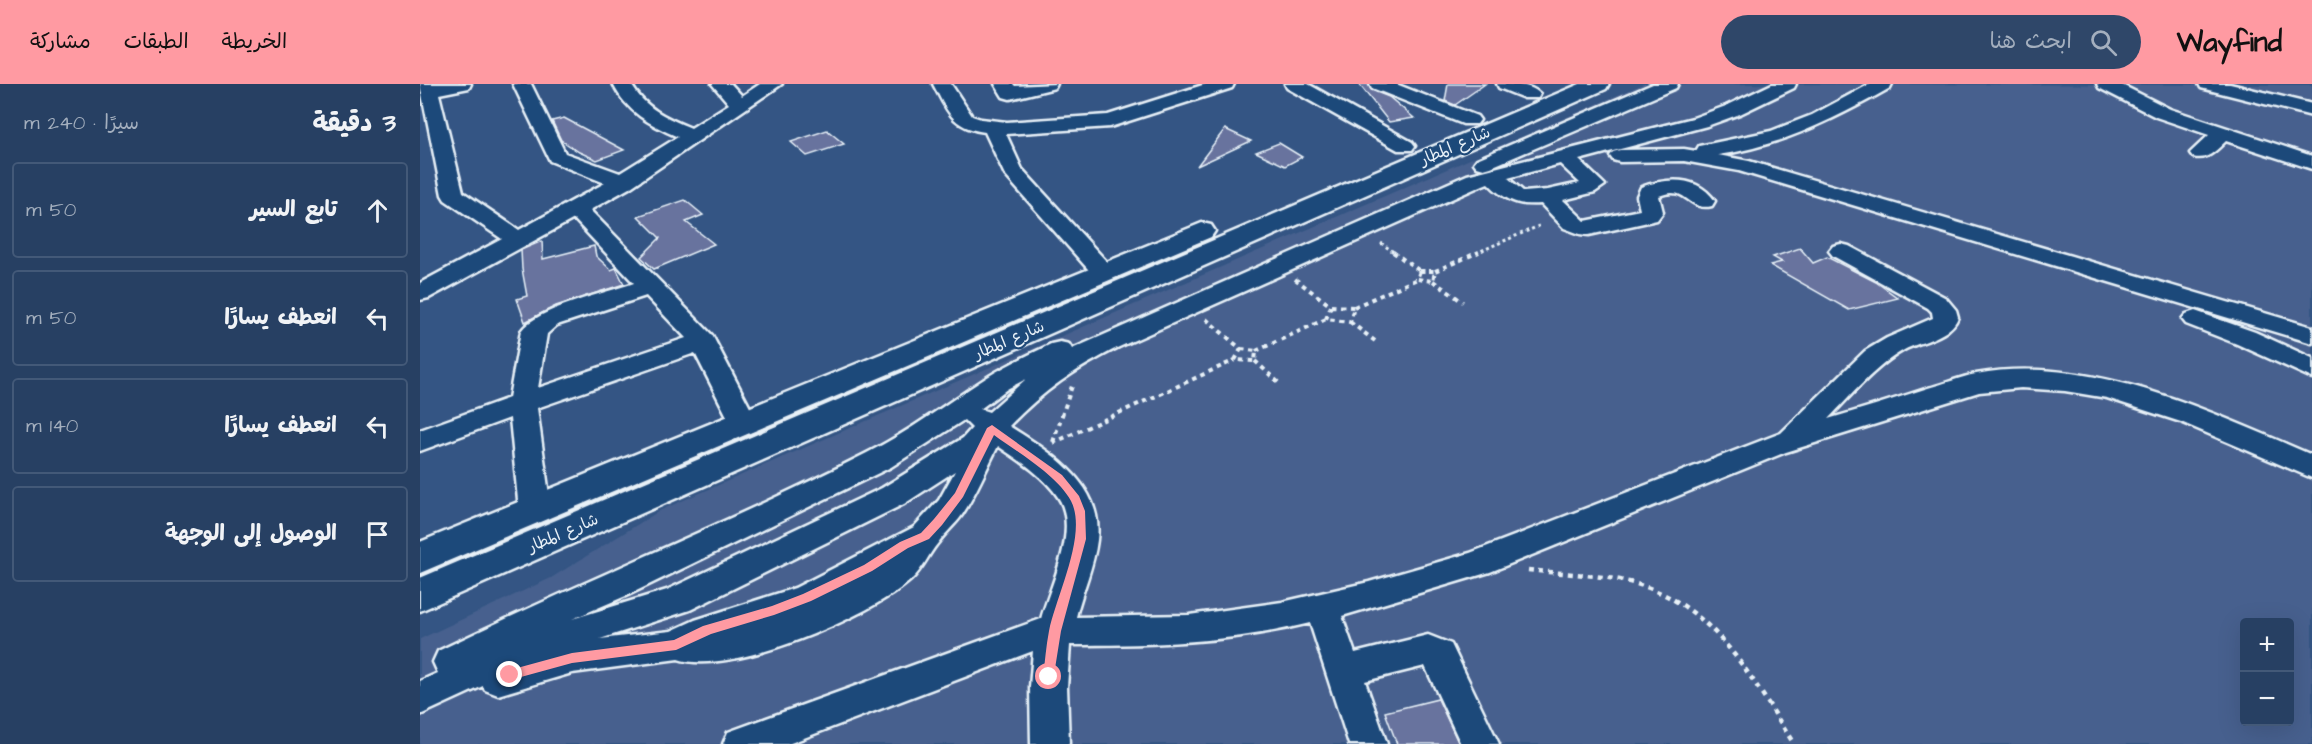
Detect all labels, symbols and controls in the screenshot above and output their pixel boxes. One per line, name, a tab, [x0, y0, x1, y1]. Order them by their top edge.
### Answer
search box	[1721, 15, 2141, 69]
text: Wayfind	[2177, 23, 2282, 62]
text: ابحث هنا	[1989, 26, 2072, 57]
icon: search	[2087, 26, 2120, 59]
text: مشاركة	[30, 27, 91, 56]
text: الطبقات	[124, 27, 189, 56]
text: الخريطة	[222, 27, 287, 56]
text: 3 دقيقة	[312, 105, 396, 141]
text: سيرًا · 240 m	[24, 109, 139, 137]
street label: شارع المطار	[1415, 121, 1494, 171]
text: تابع السير	[250, 194, 337, 225]
icon: ahead	[361, 194, 394, 227]
text: 50 m	[26, 196, 76, 224]
text: انعطف يسارًا	[224, 302, 337, 333]
icon: left	[361, 302, 394, 335]
text: 50 m	[26, 304, 76, 332]
street label: شارع المطار	[969, 315, 1048, 365]
text: انعطف يسارًا	[224, 410, 337, 441]
icon: left	[361, 410, 394, 443]
text: 140 m	[26, 412, 78, 440]
street label: شارع المطار	[523, 508, 602, 558]
text: الوصول إلى الوجهة	[165, 518, 337, 549]
icon: arrive	[361, 518, 394, 551]
map controls	[2240, 618, 2294, 726]
button: +	[2240, 618, 2294, 672]
route end	[496, 661, 522, 687]
route start	[1035, 663, 1061, 689]
button: −	[2240, 672, 2294, 726]

